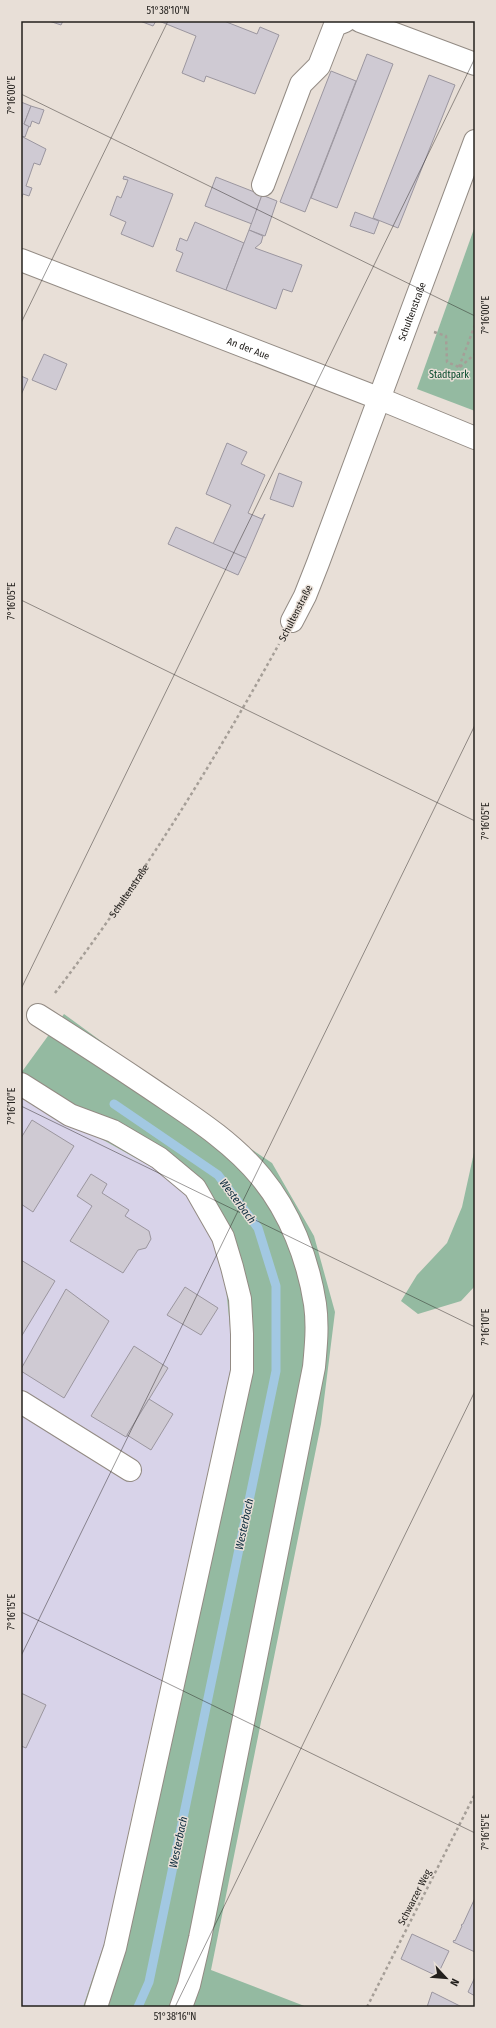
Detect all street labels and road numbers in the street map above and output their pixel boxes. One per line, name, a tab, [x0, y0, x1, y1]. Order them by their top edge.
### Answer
street label: Schultenstraße	[396, 281, 429, 343]
street label: An der Aue	[225, 335, 271, 363]
street label: Schultenstraße	[277, 583, 315, 644]
street label: Schultenstraße	[107, 862, 152, 920]
street label: Schwarzer Weg	[396, 1867, 434, 1927]

